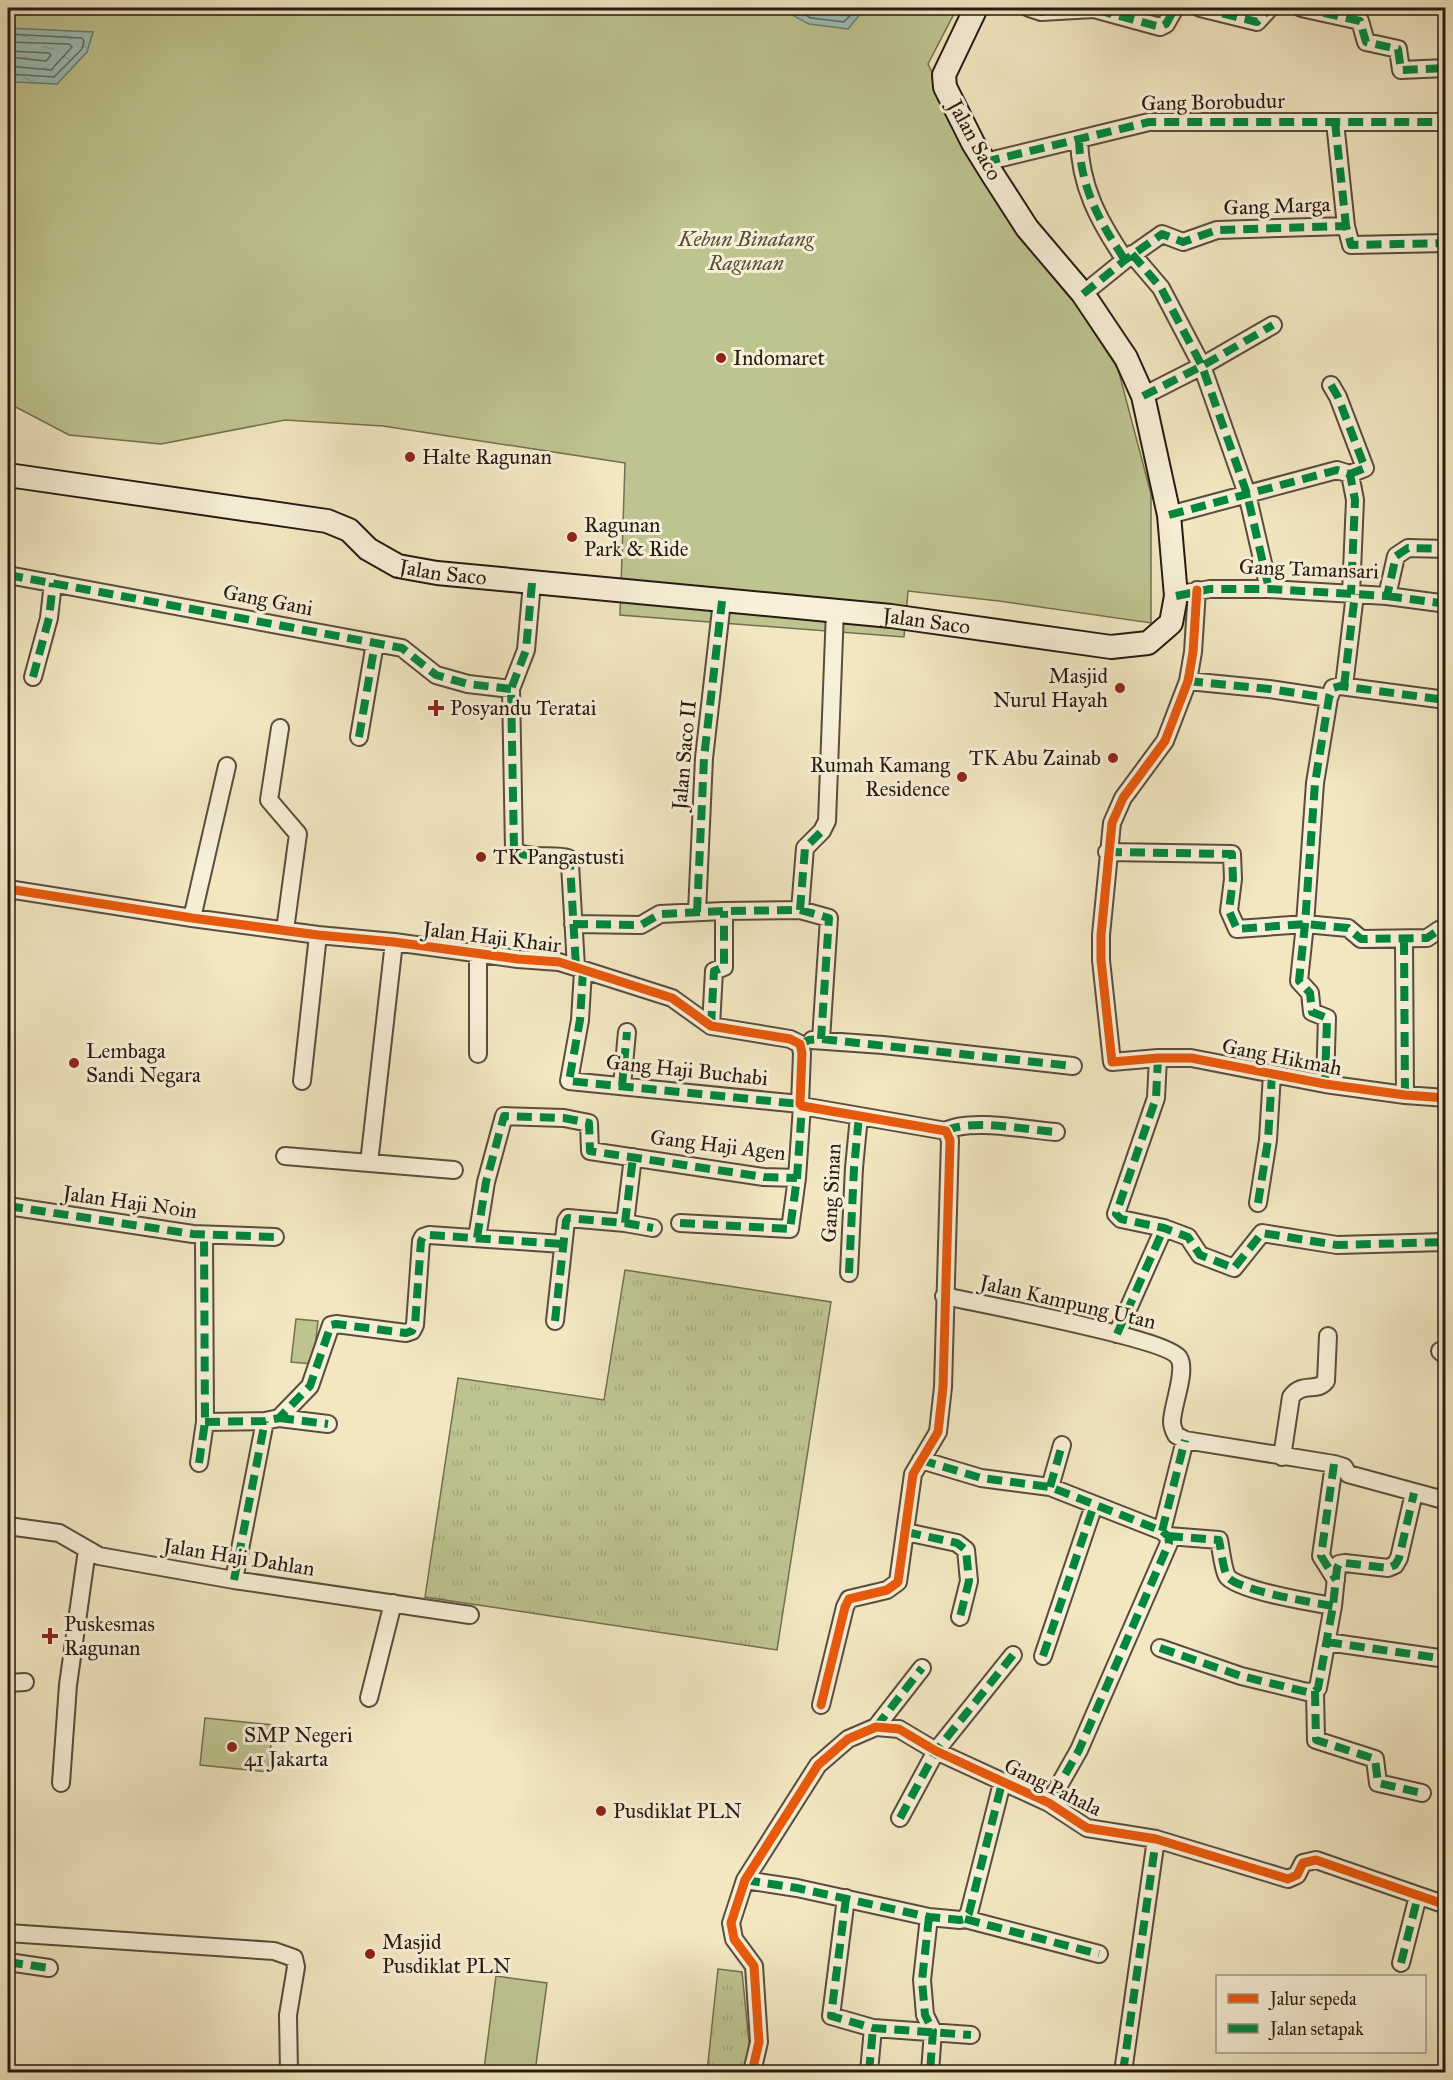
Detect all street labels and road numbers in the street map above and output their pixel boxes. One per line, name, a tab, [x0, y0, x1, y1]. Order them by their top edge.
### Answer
street label: Gang Borobudur	[1141, 88, 1285, 116]
street label: Jalan Saco	[941, 94, 1008, 185]
street label: Gang Marga	[1223, 191, 1331, 221]
street label: Jalan Saco	[395, 553, 488, 591]
street label: Gang Tamansari	[1239, 554, 1380, 584]
street label: Gang Gani	[221, 579, 315, 622]
street label: Jalan Saco	[880, 602, 972, 640]
street label: Jalan Saco II	[666, 699, 702, 813]
street label: Jalan Haji Khair	[420, 915, 563, 958]
street label: Gang Hikmah	[1220, 1033, 1345, 1081]
street label: Gang Haji Buchabi	[605, 1049, 769, 1091]
street label: Gang Haji Agen	[649, 1124, 787, 1166]
street label: Gang Sinan	[815, 1143, 847, 1243]
street label: Jalan Haji Noin	[59, 1179, 199, 1224]
street label: Jalan Kampung Utan	[976, 1269, 1159, 1335]
street label: Jalan Haji Dahlan	[160, 1532, 316, 1582]
street label: Gang Pahala	[1000, 1752, 1106, 1822]

